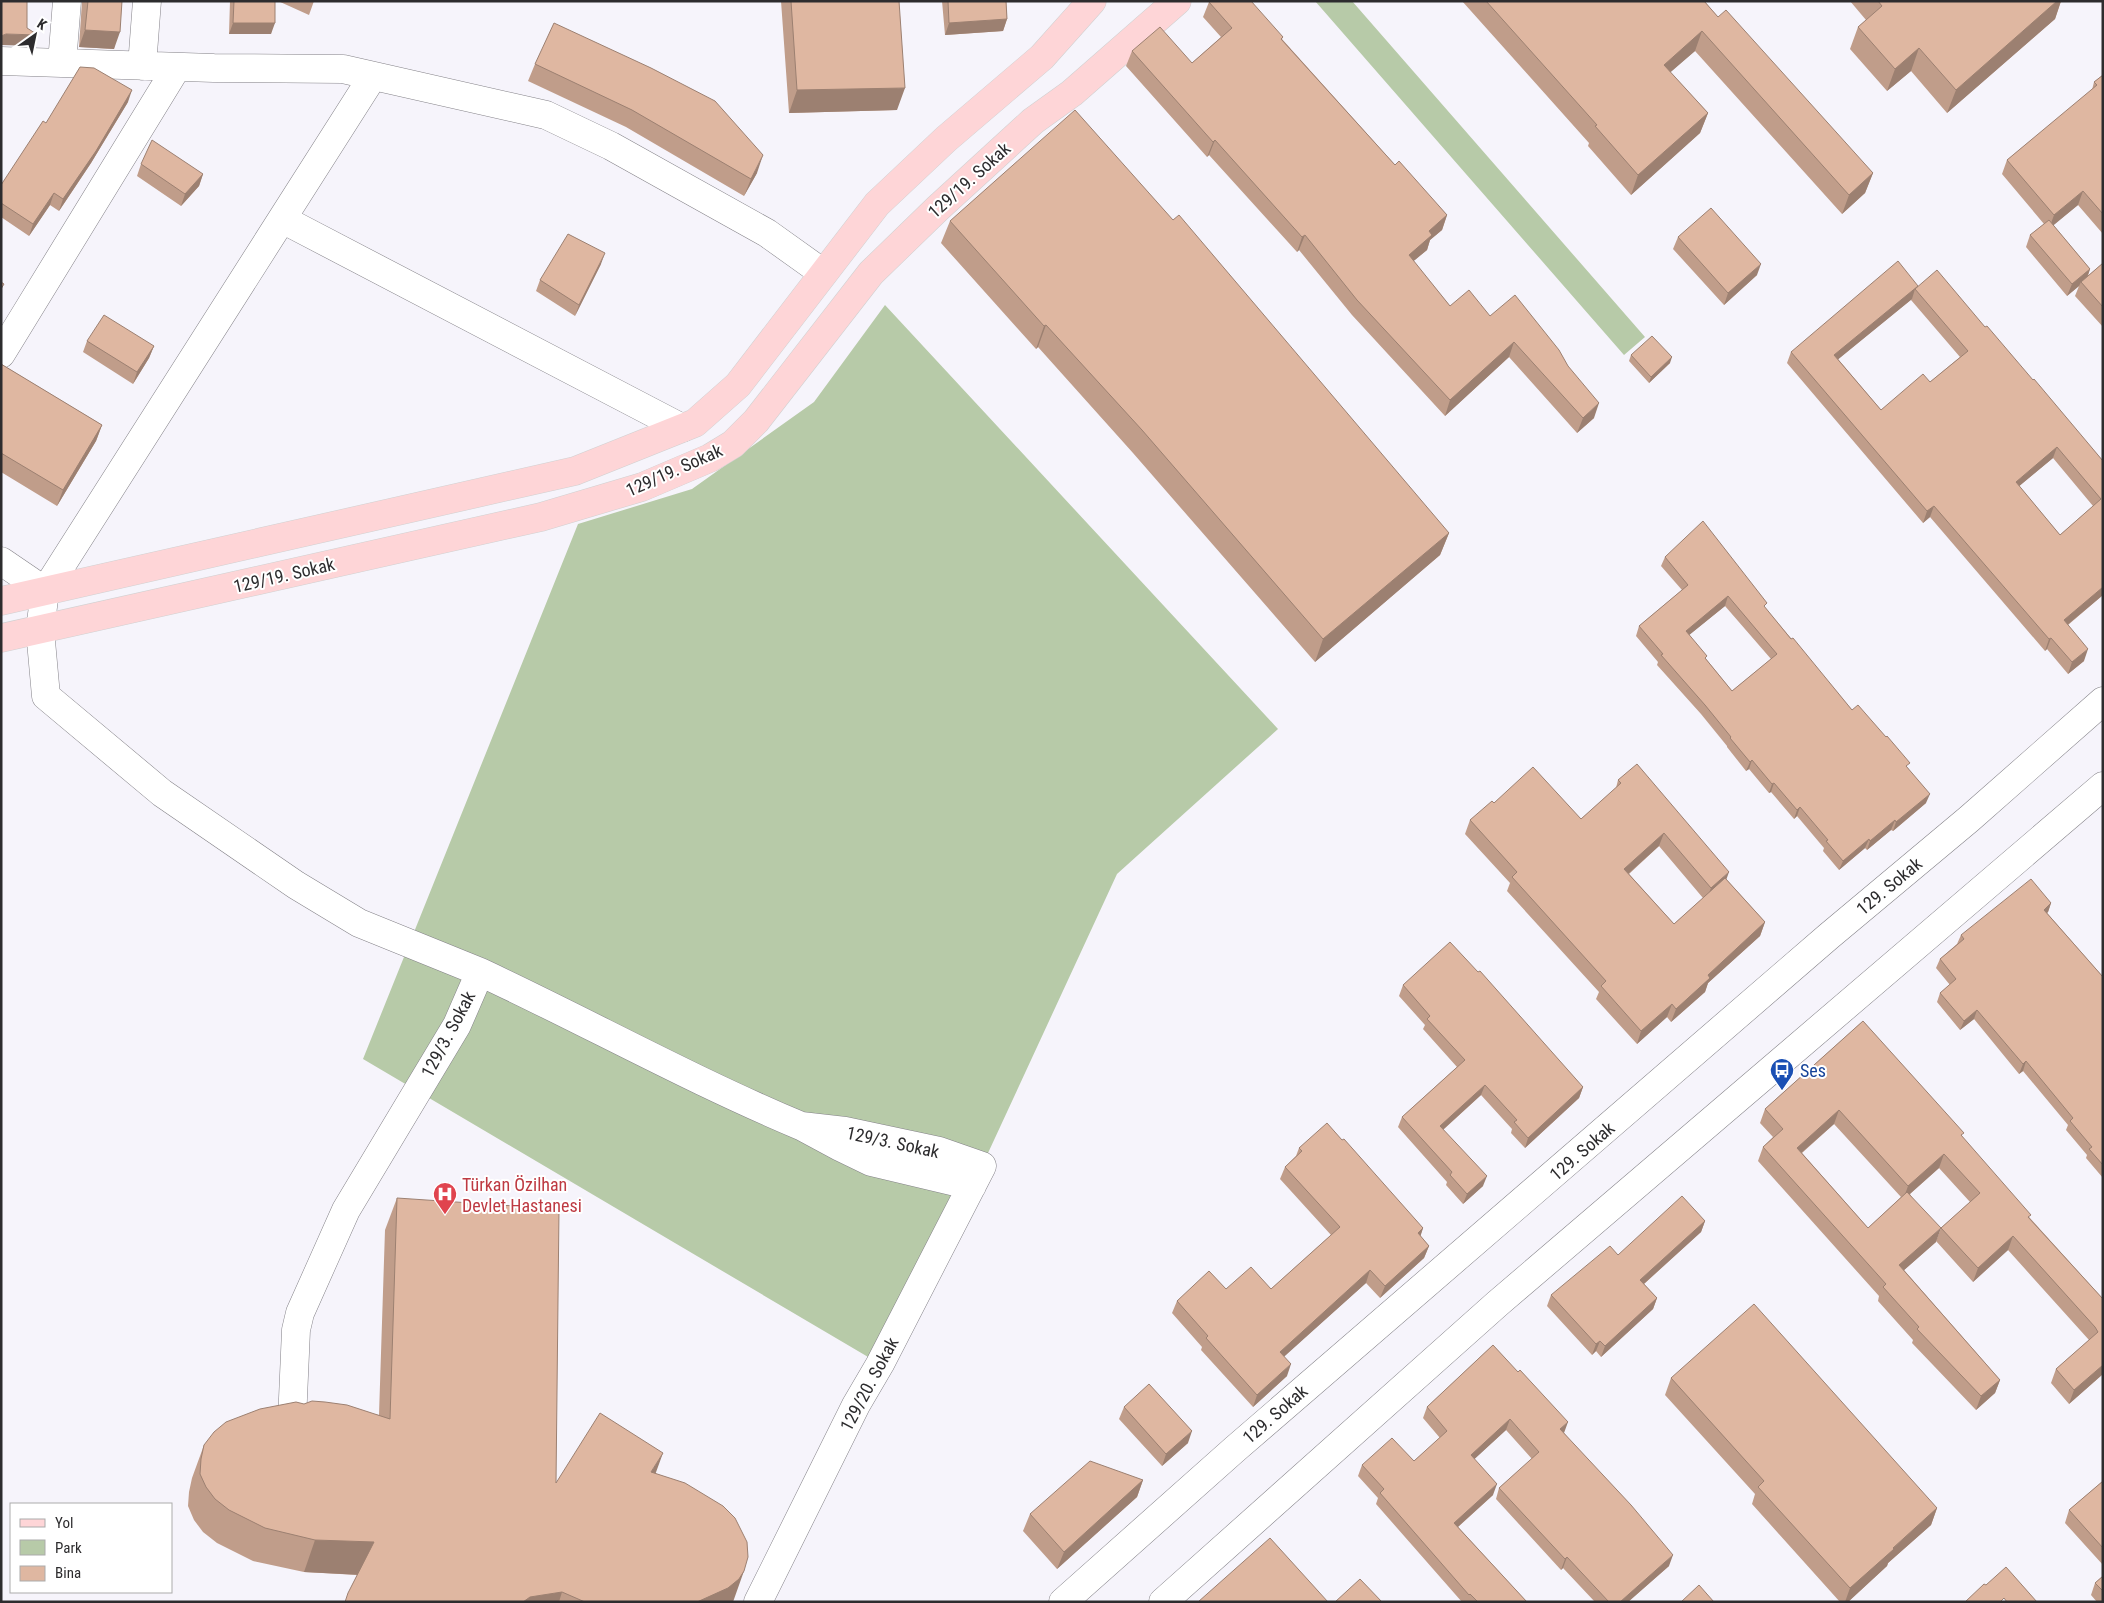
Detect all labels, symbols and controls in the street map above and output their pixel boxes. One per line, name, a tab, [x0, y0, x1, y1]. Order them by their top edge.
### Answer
north arrow	[10, 10, 60, 60]
text: K	[34, 15, 50, 33]
street label: 129/19. Sokak	[924, 138, 1014, 222]
street label: 129/19. Sokak	[623, 439, 725, 501]
street label: 129/19. Sokak	[231, 553, 337, 597]
street label: 129. Sokak	[1852, 853, 1926, 919]
street label: 129/3. Sokak	[417, 987, 479, 1081]
bus stop icon: Ses	[1769, 1057, 1795, 1091]
place label: Ses	[1800, 1060, 1826, 1081]
street label: 129. Sokak	[1545, 1117, 1619, 1185]
street label: 129/3. Sokak	[845, 1122, 941, 1162]
place label: Türkan Özilhan Devlet Hastanesi	[462, 1174, 582, 1216]
hospital icon: Türkan Özilhan Devlet Hastanesi	[432, 1181, 458, 1215]
street label: 129/20. Sokak	[836, 1334, 902, 1434]
street label: 129. Sokak	[1238, 1380, 1312, 1448]
legend	[10, 1503, 172, 1593]
text: Yol	[55, 1514, 73, 1532]
text: Park	[55, 1539, 82, 1557]
text: Bina	[55, 1564, 81, 1582]

